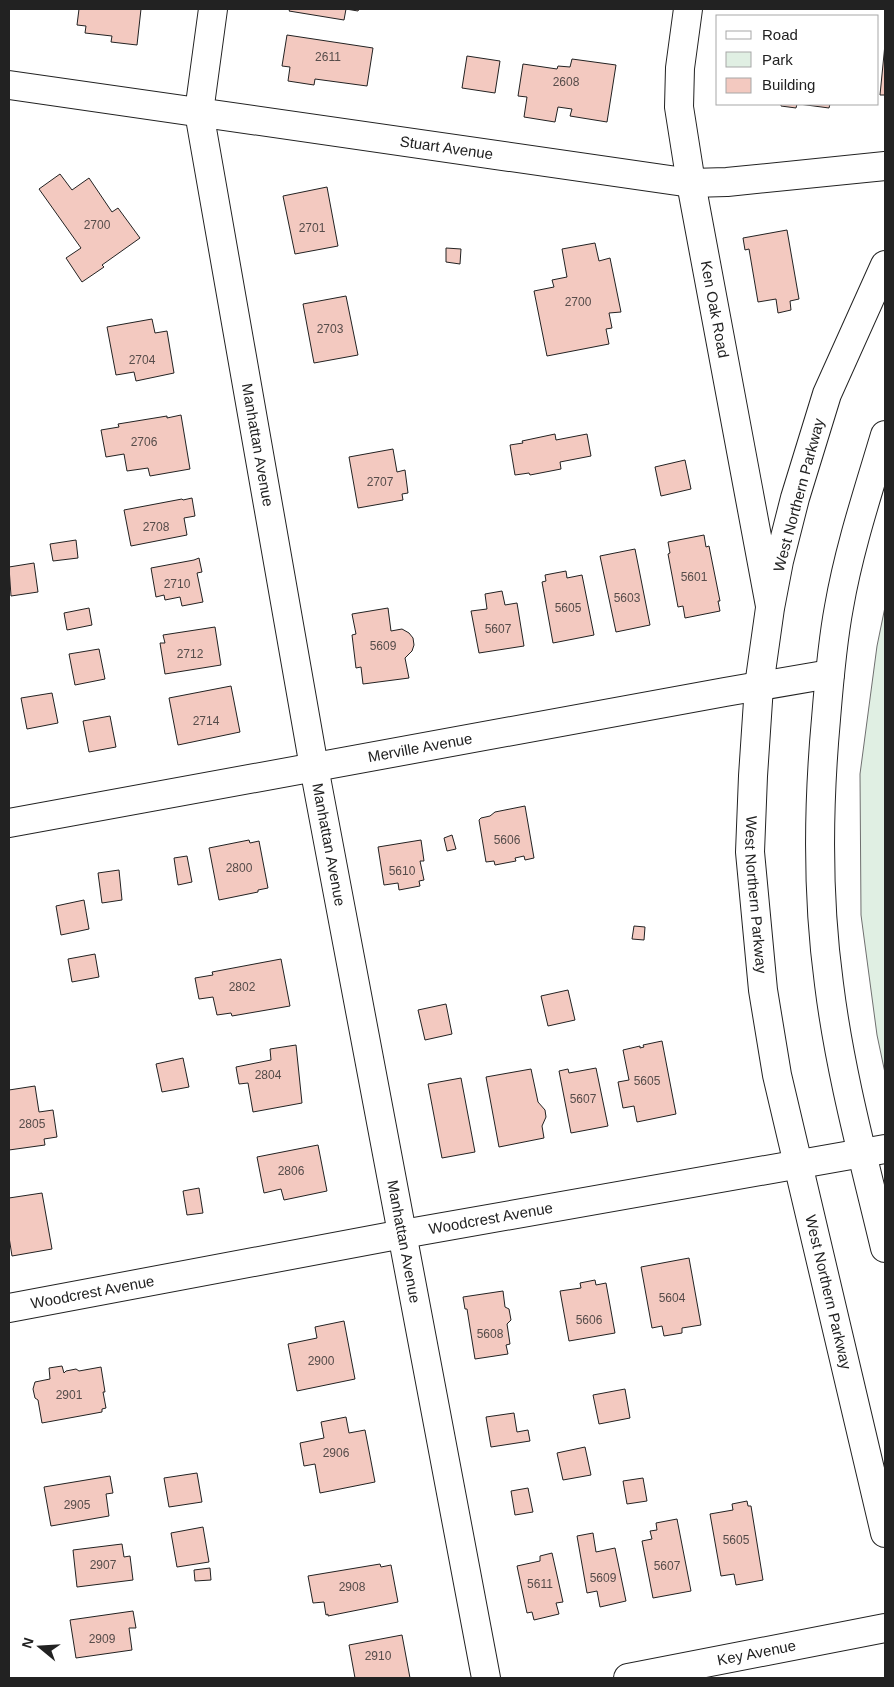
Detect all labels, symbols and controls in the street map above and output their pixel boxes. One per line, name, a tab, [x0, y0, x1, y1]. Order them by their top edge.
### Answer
legend	[716, 15, 879, 105]
text: Road	[762, 26, 798, 43]
house number: 2611	[315, 50, 341, 64]
text: Park	[762, 51, 793, 68]
house number: 2608	[553, 75, 580, 89]
text: Building	[762, 76, 815, 93]
street label: Stuart Avenue	[399, 132, 494, 162]
house number: 2700	[84, 218, 111, 232]
house number: 2701	[299, 221, 326, 235]
street label: Ken Oak Road	[698, 259, 732, 359]
house number: 2700	[565, 295, 592, 309]
house number: 2703	[317, 322, 344, 336]
house number: 2704	[129, 353, 156, 367]
street label: Manhattan Avenue	[239, 382, 277, 508]
street label: West Northern Parkway	[770, 416, 827, 573]
house number: 2706	[131, 435, 158, 449]
house number: 2707	[367, 475, 394, 489]
house number: 2708	[143, 520, 170, 534]
house number: 5601	[681, 570, 708, 584]
house number: 2710	[164, 577, 191, 591]
house number: 5603	[614, 591, 641, 605]
house number: 5605	[555, 601, 582, 615]
house number: 5607	[485, 622, 512, 636]
house number: 5609	[370, 639, 397, 653]
house number: 2712	[177, 647, 204, 661]
house number: 2714	[193, 714, 220, 728]
street label: Merville Avenue	[367, 729, 474, 765]
street label: Manhattan Avenue	[309, 782, 349, 907]
street label: West Northern Parkway	[742, 815, 770, 975]
house number: 5606	[494, 833, 521, 847]
house number: 2800	[226, 861, 253, 875]
house number: 5610	[389, 864, 416, 878]
house number: 2802	[229, 980, 256, 994]
house number: 2804	[255, 1068, 282, 1082]
house number: 5605	[634, 1074, 661, 1088]
house number: 5607	[570, 1092, 597, 1106]
house number: 2805	[19, 1117, 46, 1131]
house number: 2806	[278, 1164, 305, 1178]
street label: Manhattan Avenue	[384, 1179, 424, 1304]
street label: Woodcrest Avenue	[427, 1199, 554, 1237]
street label: West Northern Parkway	[802, 1213, 855, 1371]
street label: Woodcrest Avenue	[29, 1272, 156, 1312]
house number: 5604	[659, 1291, 686, 1305]
house number: 5606	[576, 1313, 603, 1327]
house number: 5608	[477, 1327, 504, 1341]
house number: 2900	[308, 1354, 335, 1368]
house number: 2901	[56, 1388, 83, 1402]
house number: 2906	[323, 1446, 350, 1460]
house number: 2905	[64, 1498, 91, 1512]
house number: 5605	[723, 1533, 750, 1547]
house number: 2907	[90, 1558, 117, 1572]
house number: 5607	[654, 1559, 681, 1573]
house number: 5609	[590, 1571, 617, 1585]
house number: 5611	[527, 1577, 553, 1591]
house number: 2908	[339, 1580, 366, 1594]
north arrow	[15, 1622, 65, 1672]
house number: 2909	[89, 1632, 116, 1646]
text: N	[18, 1636, 37, 1650]
street label: Key Avenue	[716, 1637, 797, 1668]
house number: 2910	[365, 1649, 392, 1663]

